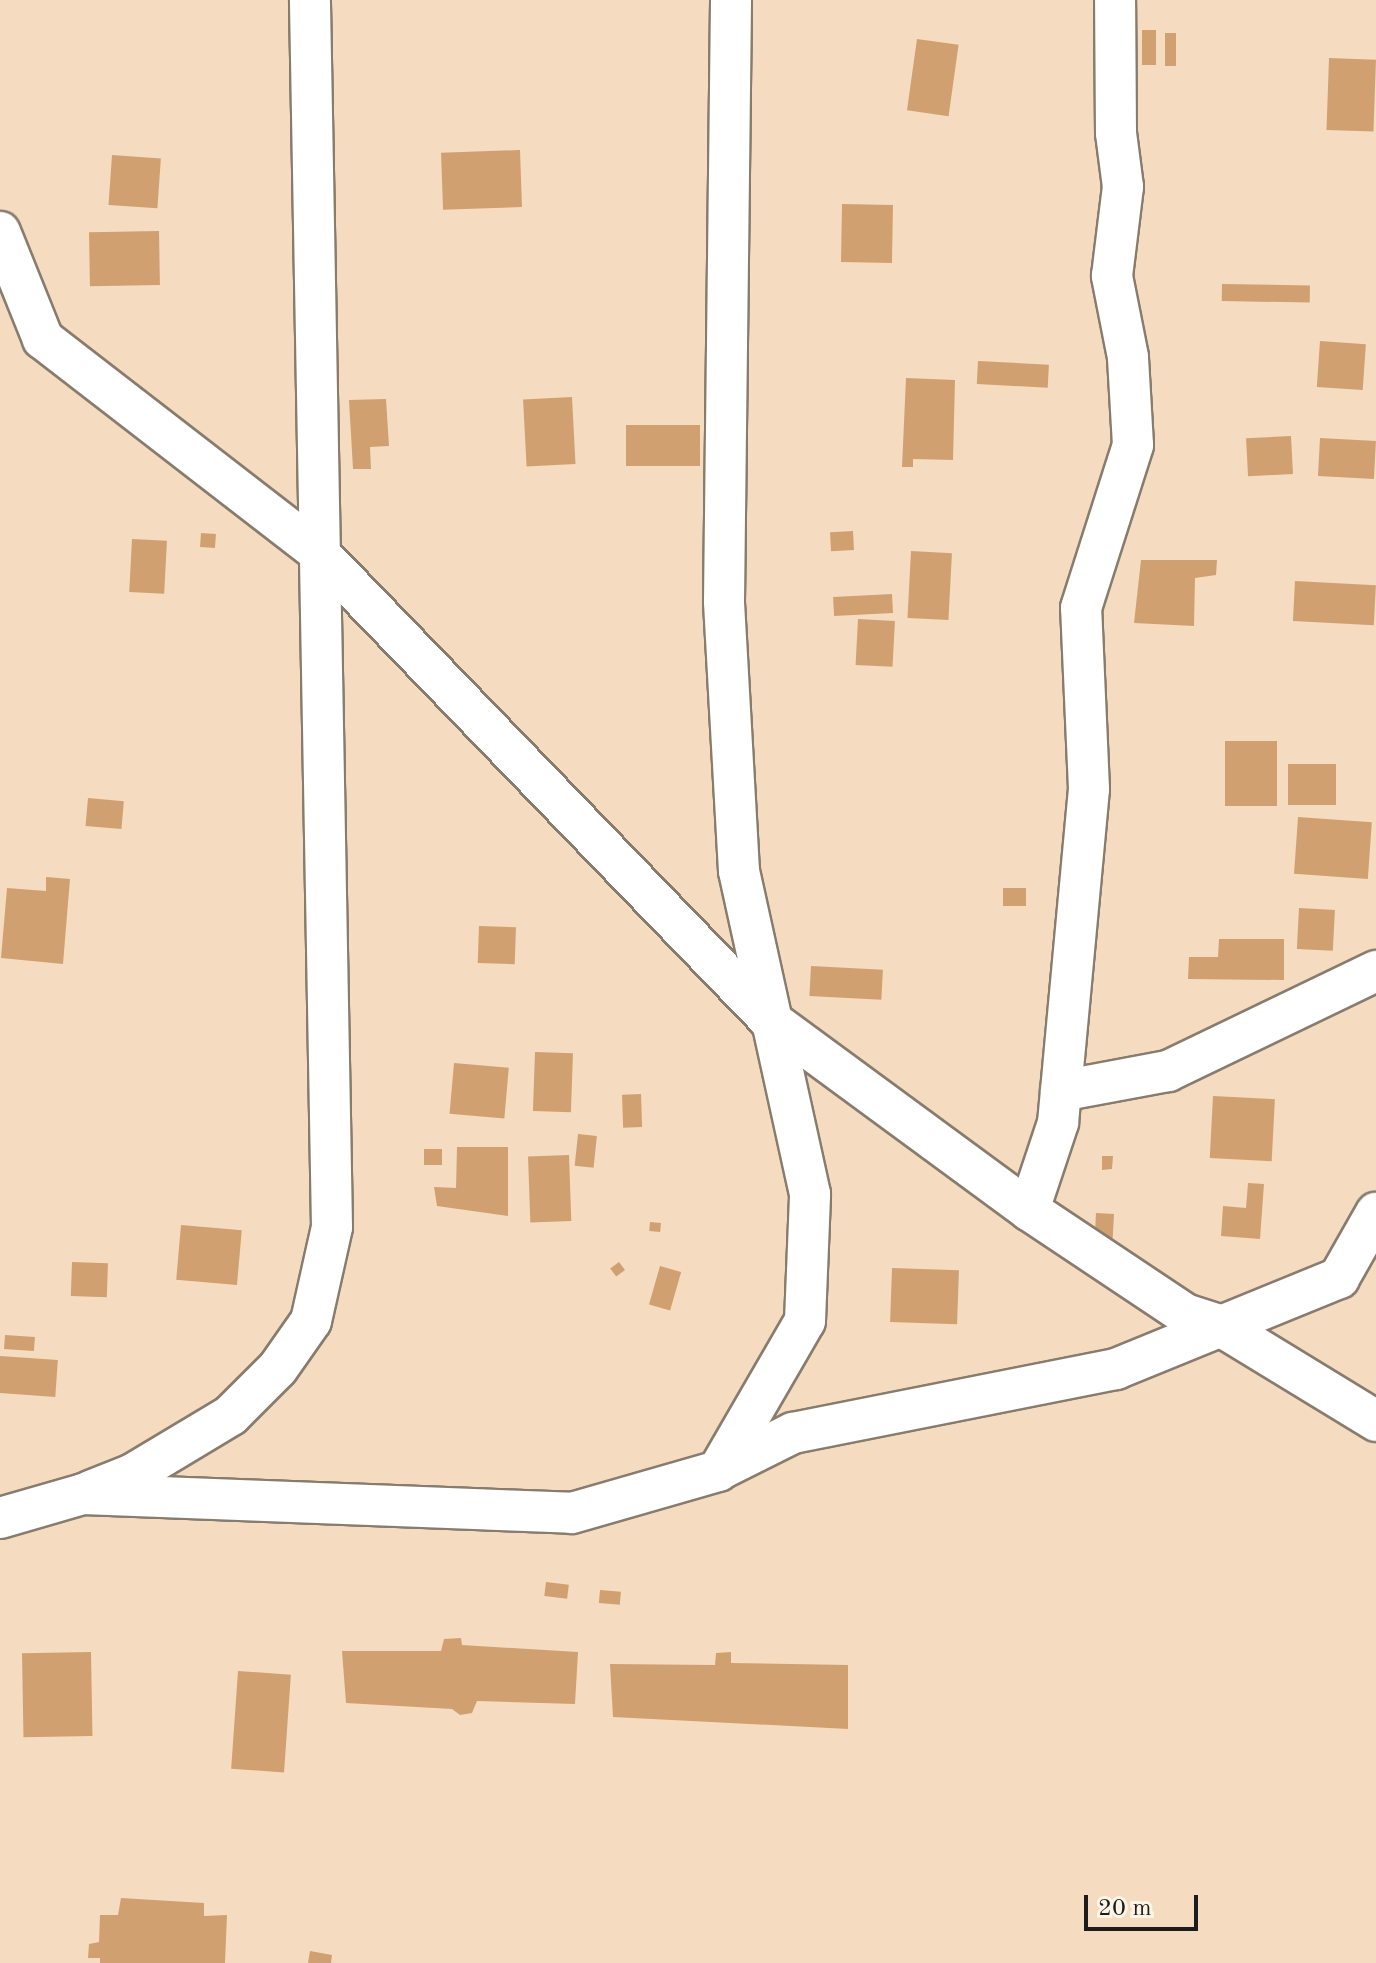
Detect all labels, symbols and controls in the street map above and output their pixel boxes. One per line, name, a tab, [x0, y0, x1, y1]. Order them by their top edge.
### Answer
scale bar	[1088, 1879, 1202, 1929]
text: 20 m	[1098, 1897, 1152, 1921]

